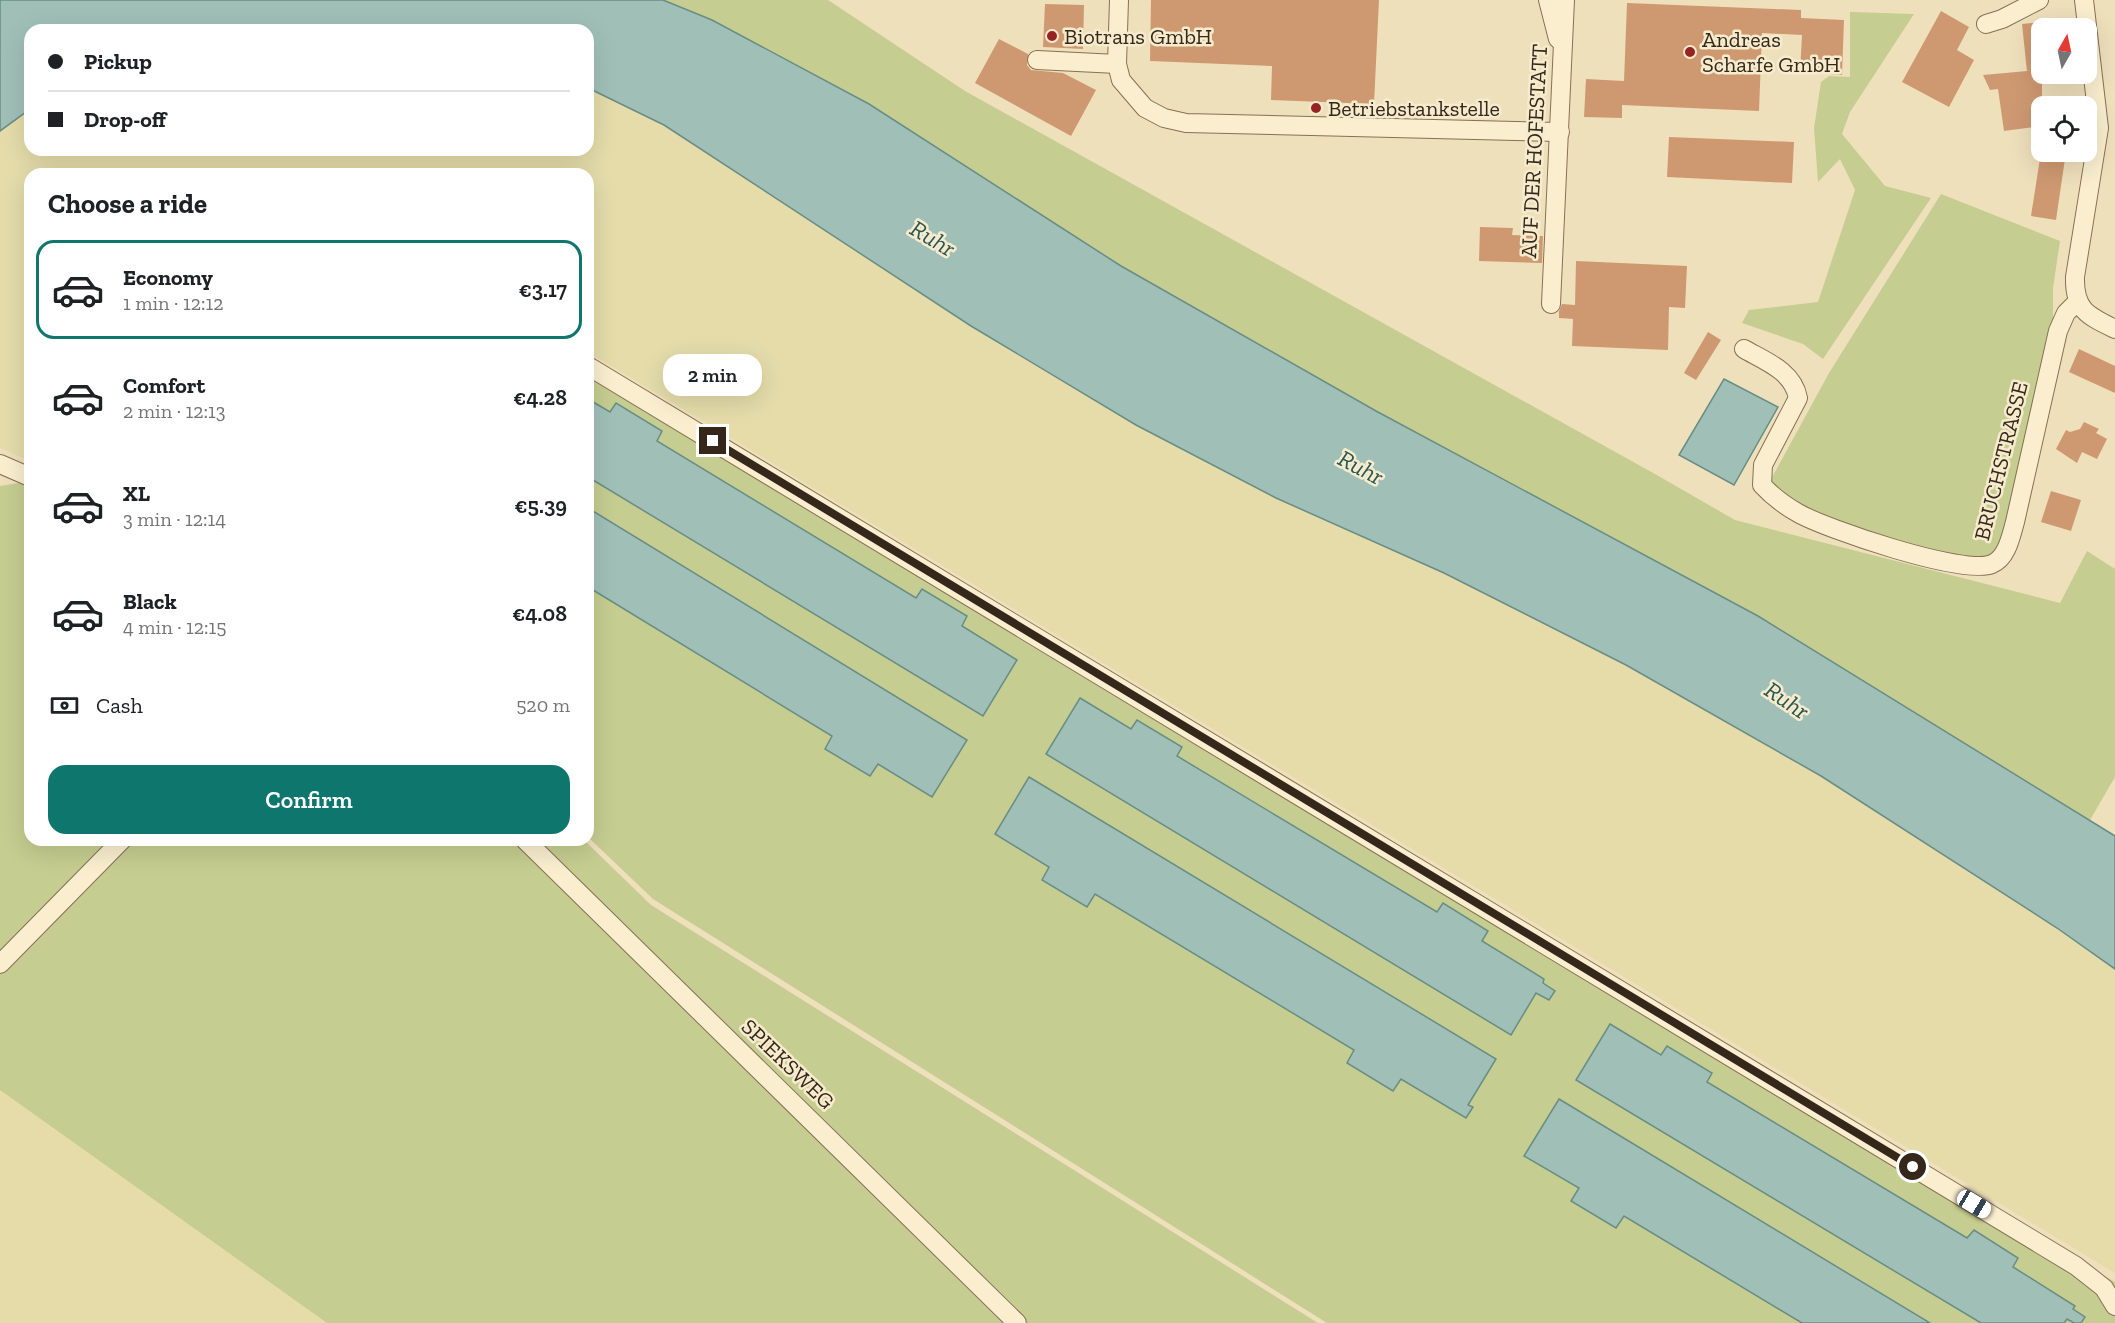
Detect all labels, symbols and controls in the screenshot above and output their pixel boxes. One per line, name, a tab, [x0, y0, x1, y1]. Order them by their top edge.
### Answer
north arrow	[2031, 18, 2097, 84]
map controls	[2031, 18, 2097, 162]
place label: Biotrans GmbH	[1064, 23, 1212, 50]
place label: Andreas Scharfe GmbH	[1702, 26, 1840, 78]
marker: Biotrans GmbH	[1045, 29, 1059, 43]
street label: AUF DER HOFESTATT	[1515, 43, 1553, 259]
marker: Andreas Scharfe GmbH	[1683, 45, 1697, 59]
text: Pickup	[84, 48, 152, 75]
place label: Betriebstankstelle	[1328, 95, 1500, 122]
button: locate	[2031, 96, 2097, 162]
marker: Betriebstankstelle	[1309, 101, 1323, 115]
text: Drop-off	[84, 106, 166, 133]
text: Choose a ride	[48, 188, 207, 220]
water label: Ruhr	[905, 213, 961, 263]
icon: car	[51, 263, 105, 317]
text: Economy	[123, 264, 213, 291]
text: €3.17	[519, 276, 567, 303]
text: 1 min · 12:12	[123, 291, 224, 315]
callout: 2 min	[664, 354, 762, 396]
text: 2 min	[688, 363, 737, 387]
icon: car	[51, 371, 105, 425]
text: Comfort	[123, 372, 205, 399]
street label: BRUCHSTRASSE	[1968, 379, 2034, 543]
text: €4.28	[513, 384, 567, 411]
text: 2 min · 12:13	[123, 399, 226, 423]
route end	[699, 427, 726, 454]
water label: Ruhr	[1333, 443, 1389, 491]
icon: car	[51, 479, 105, 533]
text: XL	[123, 480, 150, 507]
text: €5.39	[515, 492, 567, 519]
text: 3 min · 12:14	[123, 507, 226, 531]
icon: car	[51, 587, 105, 641]
text: Black	[123, 588, 177, 615]
text: €4.08	[512, 600, 567, 627]
text: 4 min · 12:15	[123, 615, 227, 639]
water label: Ruhr	[1759, 675, 1815, 726]
icon: cash	[48, 689, 81, 722]
text: Cash	[96, 692, 143, 719]
text: 520 m	[516, 693, 570, 717]
button: Confirm	[48, 765, 570, 834]
street label: SPIEKSWEG	[736, 1013, 840, 1115]
route start	[1899, 1153, 1926, 1180]
car	[1954, 1187, 1994, 1221]

